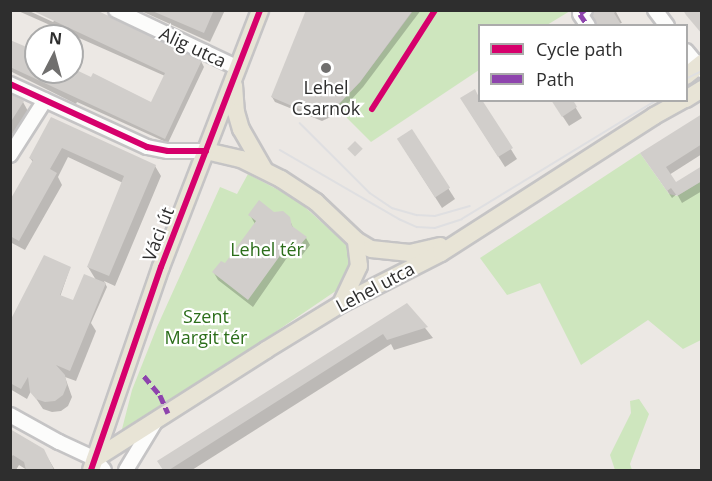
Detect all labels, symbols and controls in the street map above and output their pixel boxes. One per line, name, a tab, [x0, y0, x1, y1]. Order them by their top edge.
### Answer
street label: Alig utca	[156, 22, 230, 72]
north arrow	[24, 24, 84, 84]
legend	[478, 24, 688, 102]
text: N	[48, 26, 63, 50]
text: Cycle path	[536, 37, 623, 61]
marker: Lehel Csarnok	[319, 61, 333, 75]
text: Path	[536, 67, 574, 91]
place label: Lehel Csarnok	[292, 77, 360, 119]
street label: Váci út	[138, 204, 178, 264]
park label: Lehel tér	[230, 238, 304, 260]
street label: Lehel utca	[332, 257, 418, 317]
park label: Szent Margit tér	[165, 306, 247, 348]

